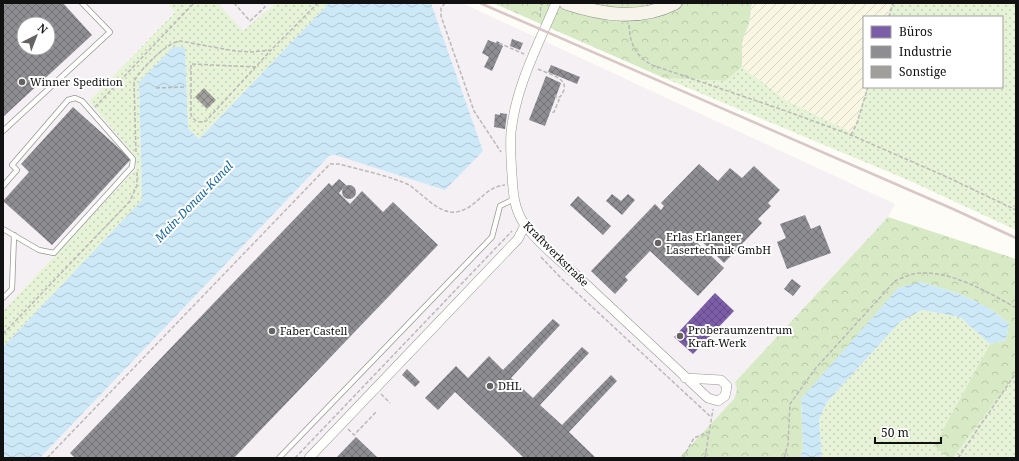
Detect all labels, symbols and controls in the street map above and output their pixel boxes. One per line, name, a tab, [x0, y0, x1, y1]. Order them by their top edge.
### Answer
north arrow	[16, 16, 56, 56]
legend	[863, 16, 1003, 88]
text: N	[35, 20, 52, 37]
text: Büros	[899, 23, 932, 40]
text: Industrie	[899, 43, 952, 60]
text: Sonstige	[899, 63, 947, 80]
place label: Winner Spedition	[30, 74, 123, 89]
marker: Winner Spedition	[17, 77, 27, 87]
water label: Main-Donau-Kanal	[150, 157, 237, 247]
street label: Kraftwerkstraße	[520, 218, 592, 290]
place label: Erlas Erlanger Lasertechnik GmbH	[666, 229, 771, 257]
marker: Erlas Erlanger Lasertechnik GmbH	[653, 238, 663, 248]
place label: Proberaumzentrum Kraft-Werk	[688, 322, 793, 350]
place label: Faber Castell	[280, 323, 348, 338]
marker: Faber Castell	[267, 326, 277, 336]
marker: Proberaumzentrum Kraft-Werk	[675, 331, 685, 341]
place label: DHL	[498, 378, 522, 393]
marker: DHL	[485, 381, 495, 391]
scale bar	[875, 419, 941, 445]
text: 50 m	[881, 424, 909, 441]

